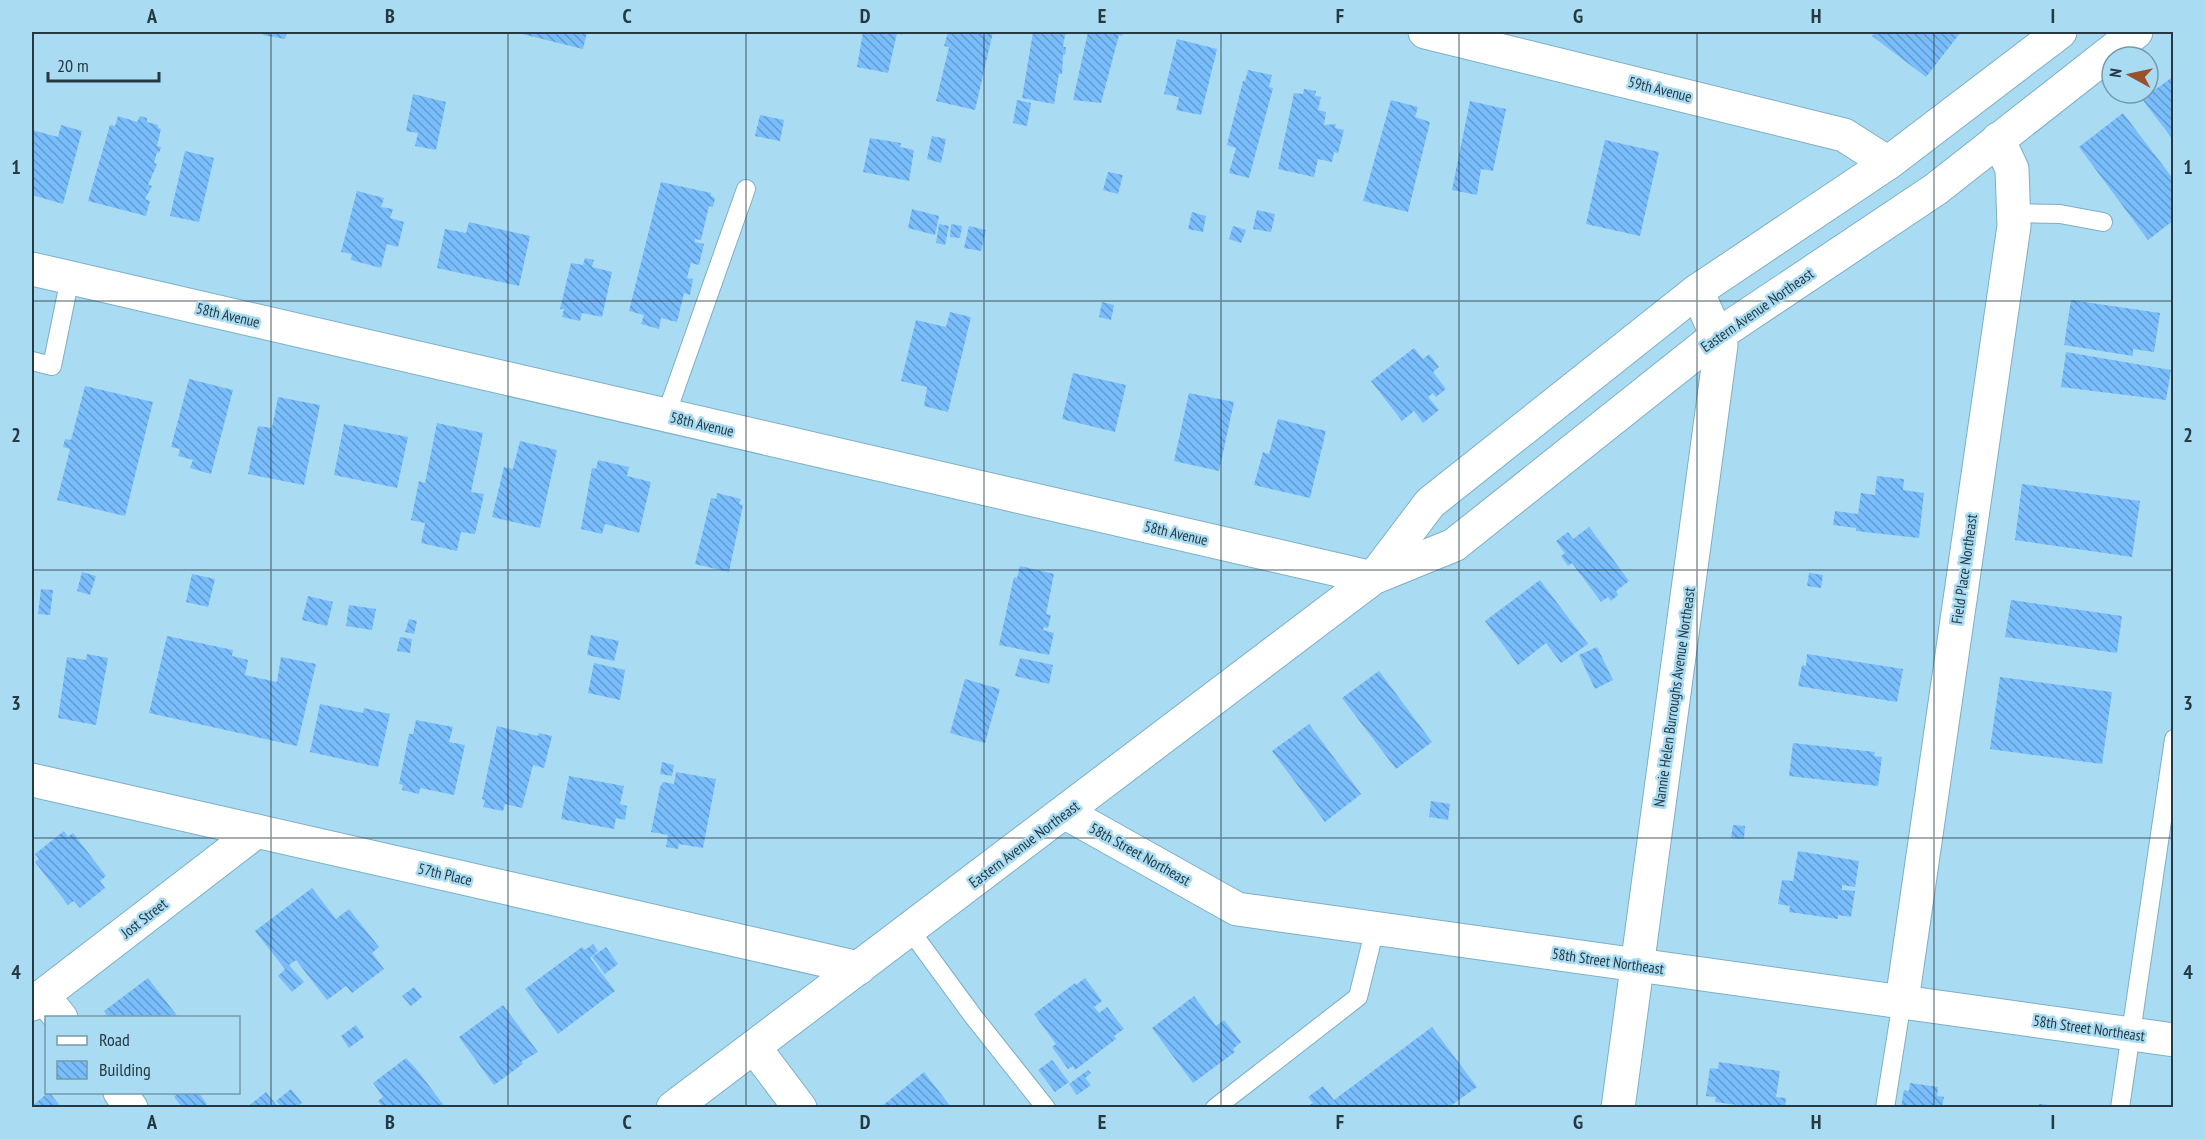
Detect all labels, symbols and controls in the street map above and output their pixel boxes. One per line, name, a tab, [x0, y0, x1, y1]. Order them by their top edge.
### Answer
text: A	[146, 3, 158, 29]
text: B	[385, 3, 395, 29]
text: C	[622, 3, 632, 29]
text: D	[860, 3, 871, 29]
text: E	[1098, 3, 1106, 29]
text: F	[1336, 3, 1344, 29]
text: G	[1573, 3, 1583, 29]
text: H	[1811, 3, 1821, 29]
text: I	[2051, 3, 2055, 29]
scale bar	[48, 45, 159, 83]
north arrow	[2100, 45, 2160, 105]
text: 20 m	[57, 54, 89, 77]
text: N	[2105, 67, 2126, 79]
street label: 59th Avenue	[1626, 72, 1694, 106]
text: 1	[11, 154, 21, 180]
text: 1	[2183, 154, 2193, 180]
street label: Eastern Avenue Northeast	[1697, 264, 1817, 356]
street label: 58th Avenue	[194, 298, 262, 332]
street label: 58th Avenue	[668, 407, 736, 441]
text: 2	[11, 422, 21, 448]
text: 2	[2183, 422, 2193, 448]
street label: Field Place Northeast	[1947, 513, 1981, 625]
street label: 58th Avenue	[1142, 516, 1210, 550]
street label: Nannie Helen Burroughs Avenue Northeast	[1649, 586, 1699, 808]
text: 3	[11, 690, 21, 716]
text: 3	[2183, 690, 2193, 716]
street label: Eastern Avenue Northeast	[965, 796, 1083, 892]
street label: 58th Street Northeast	[1086, 818, 1194, 890]
street label: 57th Place	[416, 859, 474, 889]
street label: Jost Street	[116, 894, 171, 943]
street label: 58th Street Northeast	[1551, 944, 1665, 978]
text: 4	[11, 959, 21, 985]
text: 4	[2183, 959, 2193, 985]
street label: 58th Street Northeast	[2032, 1011, 2146, 1045]
legend	[45, 1016, 240, 1094]
text: Road	[99, 1028, 130, 1051]
text: Building	[99, 1058, 151, 1081]
text: A	[146, 1109, 158, 1135]
text: B	[385, 1109, 395, 1135]
text: C	[622, 1109, 632, 1135]
text: D	[860, 1109, 871, 1135]
text: E	[1098, 1109, 1106, 1135]
text: F	[1336, 1109, 1344, 1135]
text: G	[1573, 1109, 1583, 1135]
text: H	[1811, 1109, 1821, 1135]
text: I	[2051, 1109, 2055, 1135]

